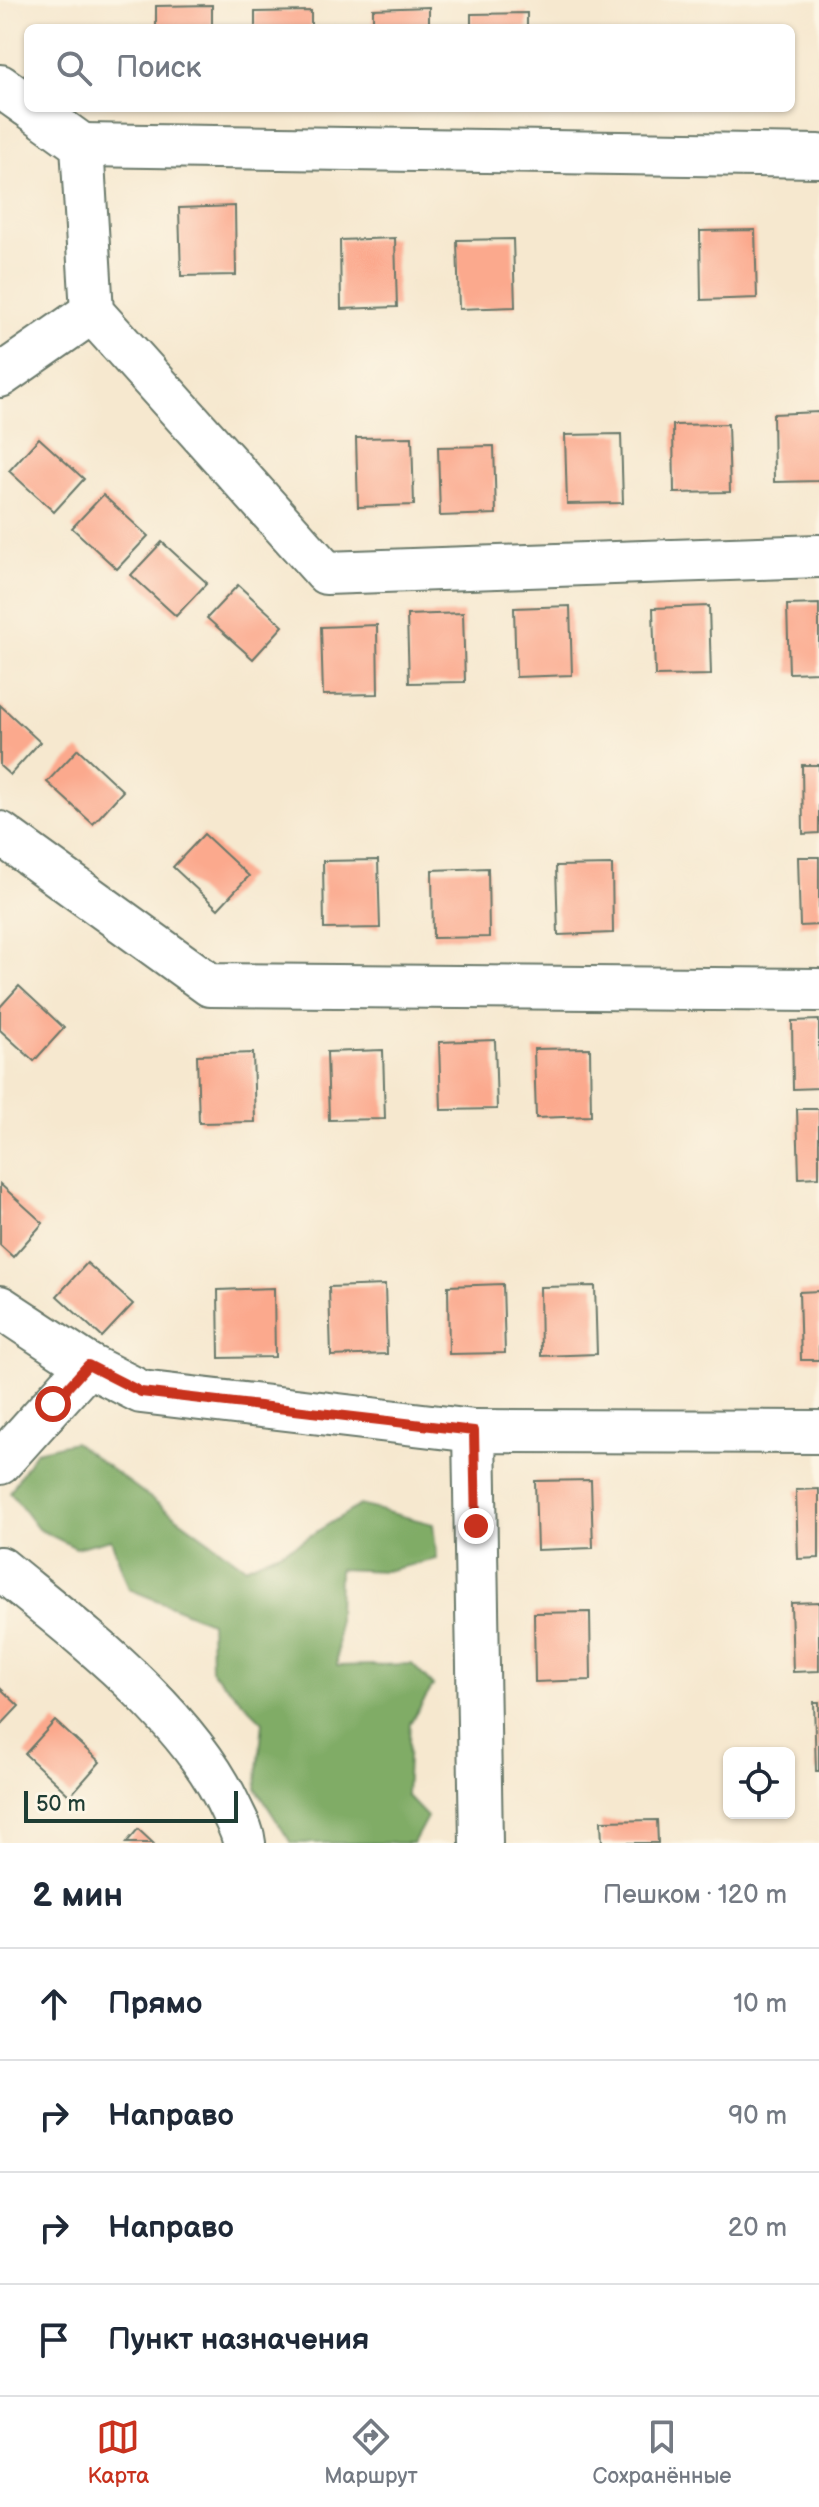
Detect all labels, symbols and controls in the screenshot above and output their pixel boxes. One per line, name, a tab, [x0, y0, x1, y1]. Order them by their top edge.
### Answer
search box	[24, 24, 795, 112]
icon: search	[52, 46, 96, 90]
text: Поиск	[116, 50, 202, 86]
route start	[35, 1386, 71, 1422]
route end	[458, 1508, 494, 1544]
map controls	[723, 1747, 795, 1819]
button: locate	[723, 1747, 795, 1819]
scale bar	[24, 1787, 238, 1823]
text: 50 m	[36, 1791, 86, 1818]
text: 2 мин	[32, 1875, 123, 1916]
text: Пешком · 120 m	[603, 1880, 787, 1911]
icon: ahead	[32, 1982, 76, 2026]
text: Прямо	[108, 1986, 202, 2022]
text: 10 m	[733, 1989, 787, 2020]
icon: right	[32, 2094, 76, 2138]
text: Направо	[108, 2098, 234, 2134]
text: 90 m	[728, 2101, 787, 2132]
icon: right	[32, 2206, 76, 2250]
text: Направо	[108, 2210, 234, 2246]
text: 20 m	[728, 2213, 787, 2244]
icon: arrive	[32, 2318, 76, 2362]
text: Пункт назначения	[108, 2322, 369, 2358]
tab: Карта	[87, 2415, 149, 2490]
tab: Маршрут	[324, 2415, 418, 2490]
tab: Сохранённые	[593, 2415, 732, 2490]

